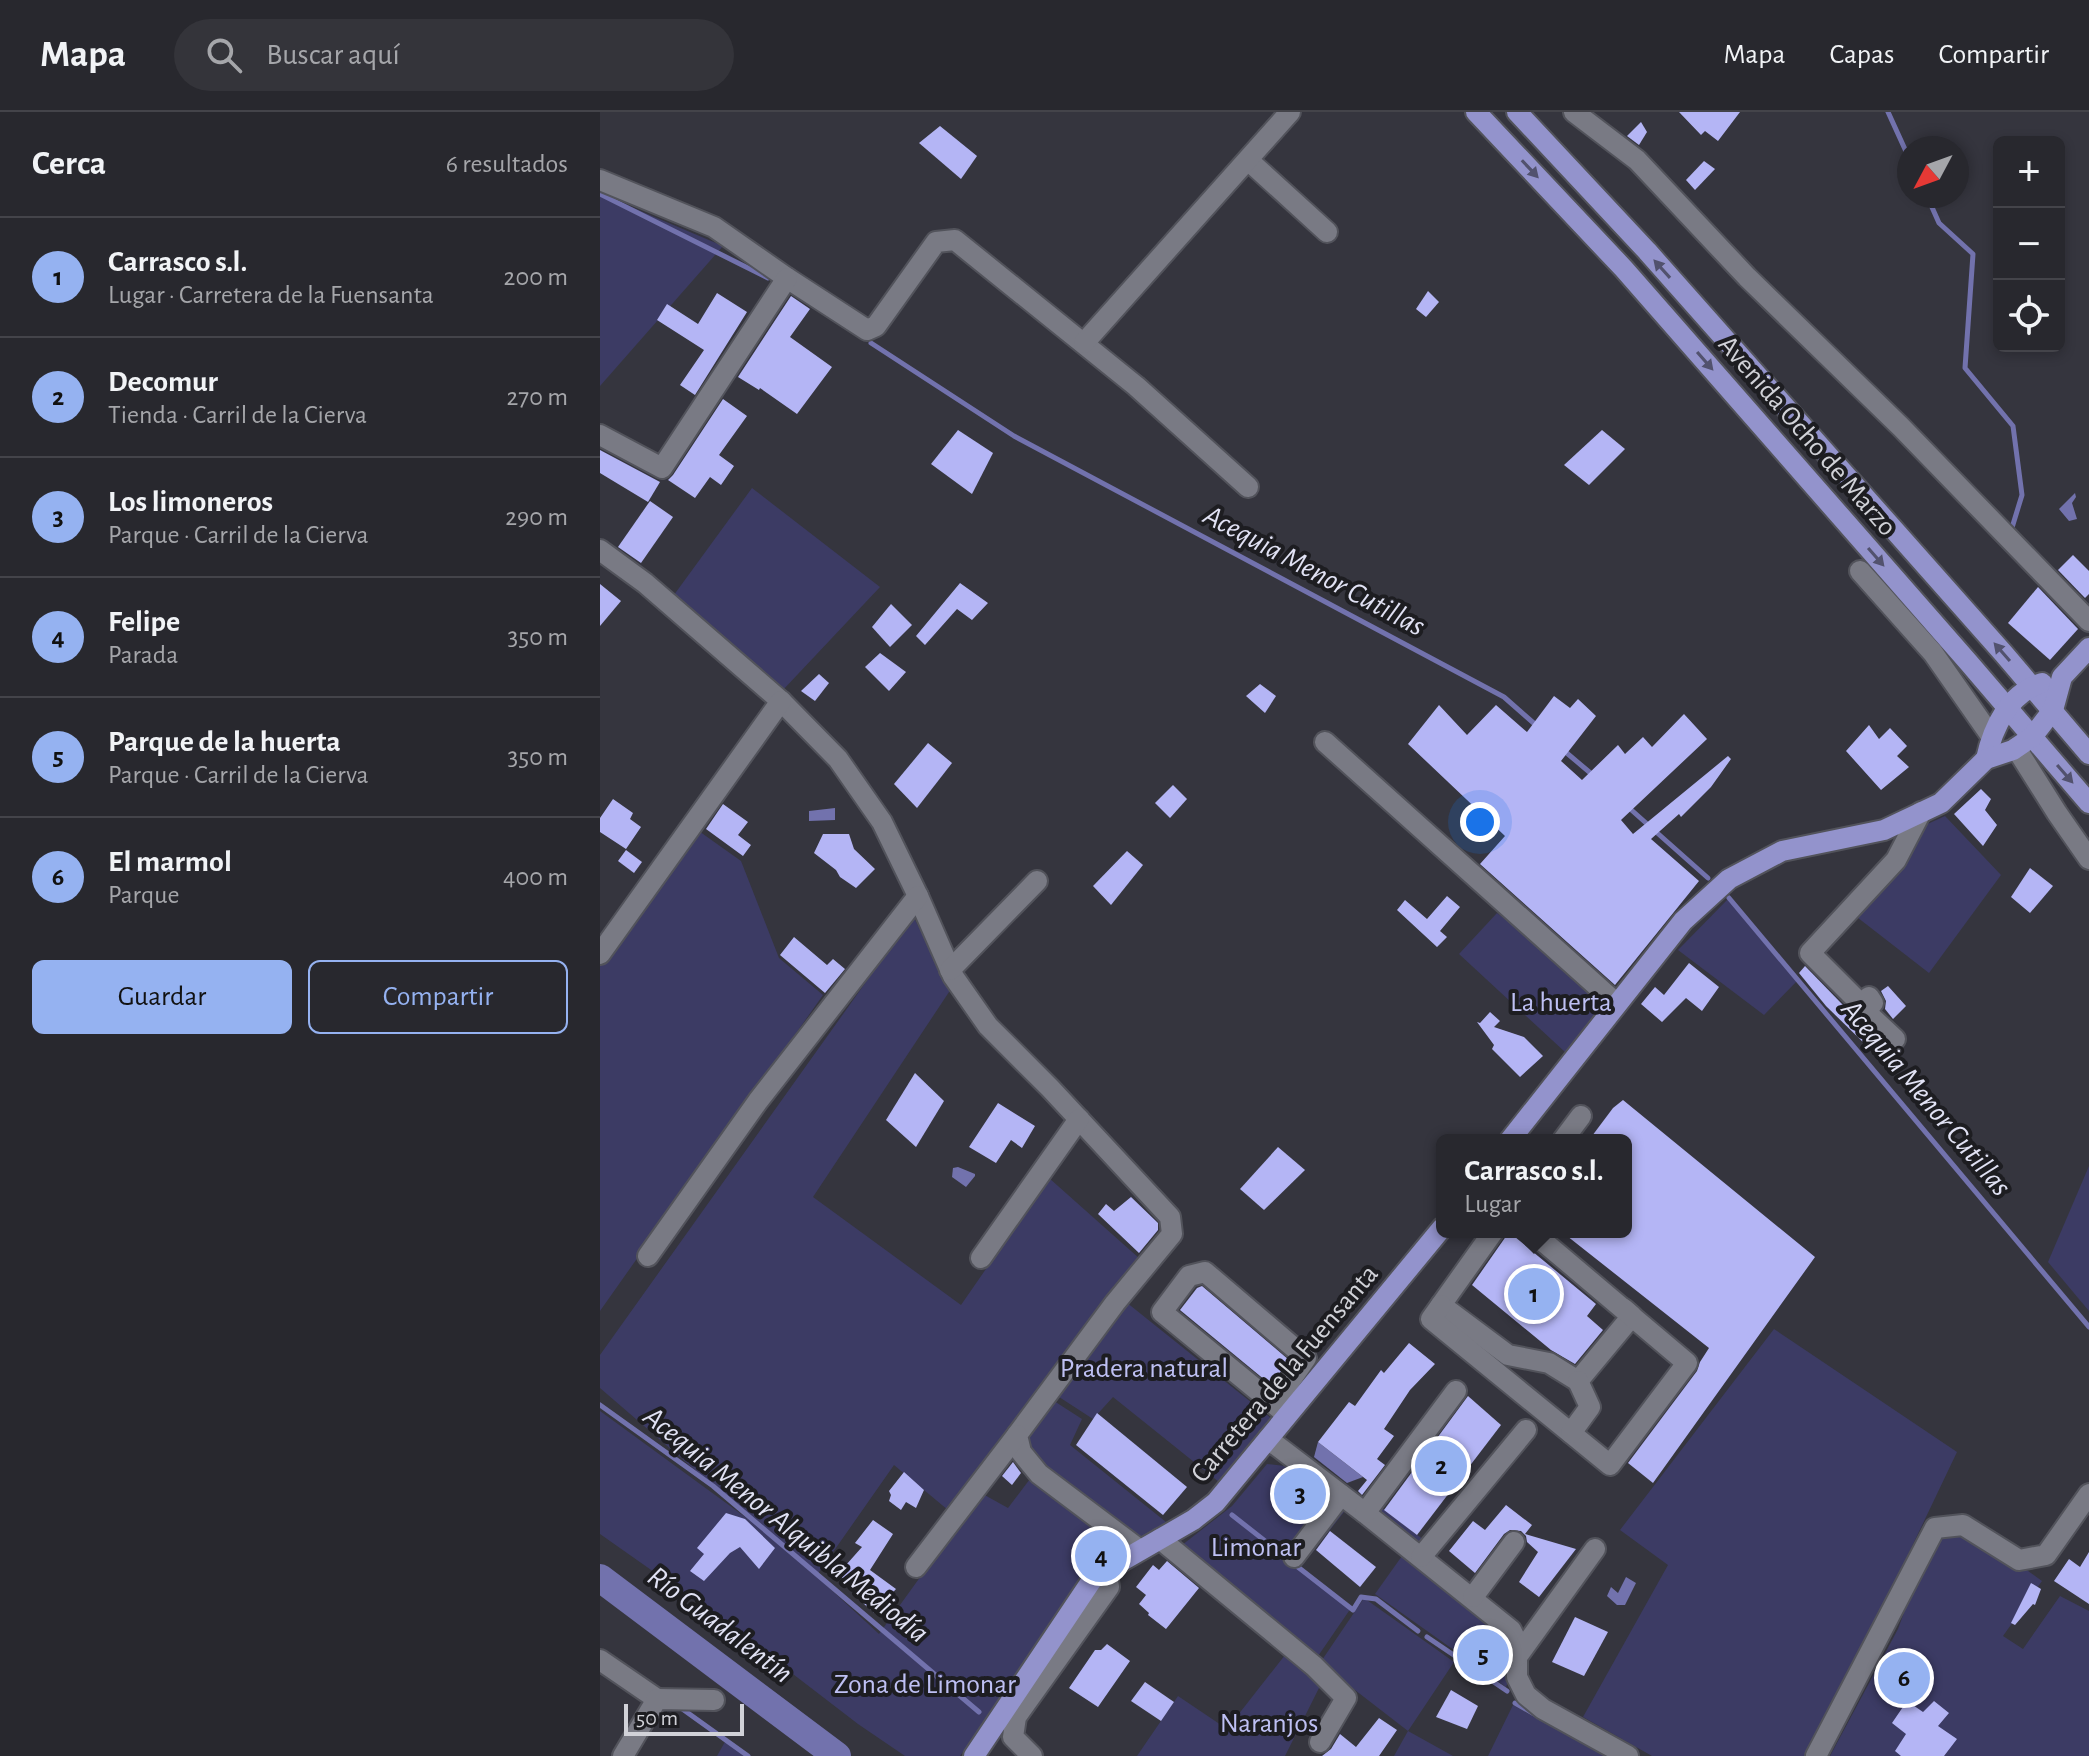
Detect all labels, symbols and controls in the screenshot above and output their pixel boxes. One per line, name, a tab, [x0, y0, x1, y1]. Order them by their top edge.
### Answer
search box	[174, 19, 734, 91]
icon: search	[202, 33, 246, 77]
text: Mapa	[40, 36, 126, 74]
text: Buscar aquí	[266, 40, 400, 70]
text: Mapa	[1723, 41, 1785, 69]
text: Capas	[1829, 41, 1894, 69]
text: Compartir	[1938, 41, 2049, 69]
north arrow	[1897, 136, 1969, 208]
map controls	[1993, 136, 2065, 352]
button: +	[1993, 136, 2065, 208]
text: Cerca	[32, 147, 106, 181]
text: 6 resultados	[446, 151, 568, 177]
one-way arrow	[1520, 159, 1538, 178]
button: −	[1993, 208, 2065, 280]
text: Carrasco s.l.	[108, 247, 247, 277]
one-way arrow	[1654, 259, 1672, 278]
text: 1	[53, 264, 63, 290]
text: 200 m	[504, 264, 568, 290]
button: locate	[1993, 280, 2065, 352]
text: Lugar · Carretera de la Fuensanta	[108, 282, 434, 308]
street label: Avenida Ocho de Marzo	[1713, 331, 1901, 541]
one-way arrow	[1696, 351, 1713, 371]
text: Decomur	[108, 367, 218, 397]
text: 2	[52, 384, 64, 410]
text: 270 m	[507, 384, 568, 410]
text: Tienda · Carril de la Cierva	[108, 402, 367, 428]
text: Los limoneros	[108, 487, 273, 517]
water label: Acequia Menor Cutillas	[1198, 500, 1430, 642]
text: 3	[52, 504, 64, 530]
text: 290 m	[505, 504, 568, 530]
text: Parque · Carril de la Cierva	[108, 522, 369, 548]
one-way arrow	[1867, 546, 1884, 566]
text: Felipe	[108, 607, 180, 637]
text: 4	[51, 624, 65, 650]
text: 350 m	[508, 624, 568, 650]
text: Parada	[108, 642, 178, 668]
one-way arrow	[1994, 642, 2011, 662]
text: Parque de la huerta	[108, 727, 341, 757]
text: 5	[52, 744, 64, 770]
text: 350 m	[508, 744, 568, 770]
text: Parque · Carril de la Cierva	[108, 762, 369, 788]
one-way arrow	[2056, 764, 2073, 784]
your location	[1460, 802, 1500, 842]
text: El marmol	[108, 847, 232, 877]
text: 6	[52, 864, 64, 890]
text: 400 m	[503, 864, 568, 890]
text: Parque	[108, 882, 179, 908]
button: Guardar	[32, 960, 292, 1034]
button: Compartir	[308, 960, 568, 1034]
park label: La huerta	[1510, 989, 1612, 1017]
water label: Acequia Menor Cutillas	[1835, 994, 2017, 1202]
popup	[1436, 1134, 1632, 1238]
text: Carrasco s.l.	[1464, 1156, 1604, 1186]
text: Lugar	[1464, 1191, 1521, 1217]
street label: Carretera de la Fuensanta	[1186, 1260, 1384, 1488]
pin: 1	[1508, 1264, 1560, 1324]
park label: Pradera natural	[1060, 1355, 1228, 1383]
water label: Acequia Menor Alquibla Mediodía	[637, 1401, 934, 1649]
pin: 2	[1415, 1436, 1467, 1496]
pin: 3	[1274, 1464, 1326, 1524]
pin: 4	[1075, 1526, 1127, 1586]
park label: Limonar	[1211, 1534, 1301, 1562]
water label: Río Guadalentín	[642, 1561, 798, 1689]
pin: 5	[1457, 1625, 1509, 1685]
pin: 6	[1878, 1648, 1930, 1708]
park label: Zona de Limonar	[834, 1671, 1016, 1699]
scale bar	[624, 1700, 744, 1736]
text: 50 m	[636, 1707, 678, 1729]
park label: Naranjos	[1220, 1710, 1318, 1738]

